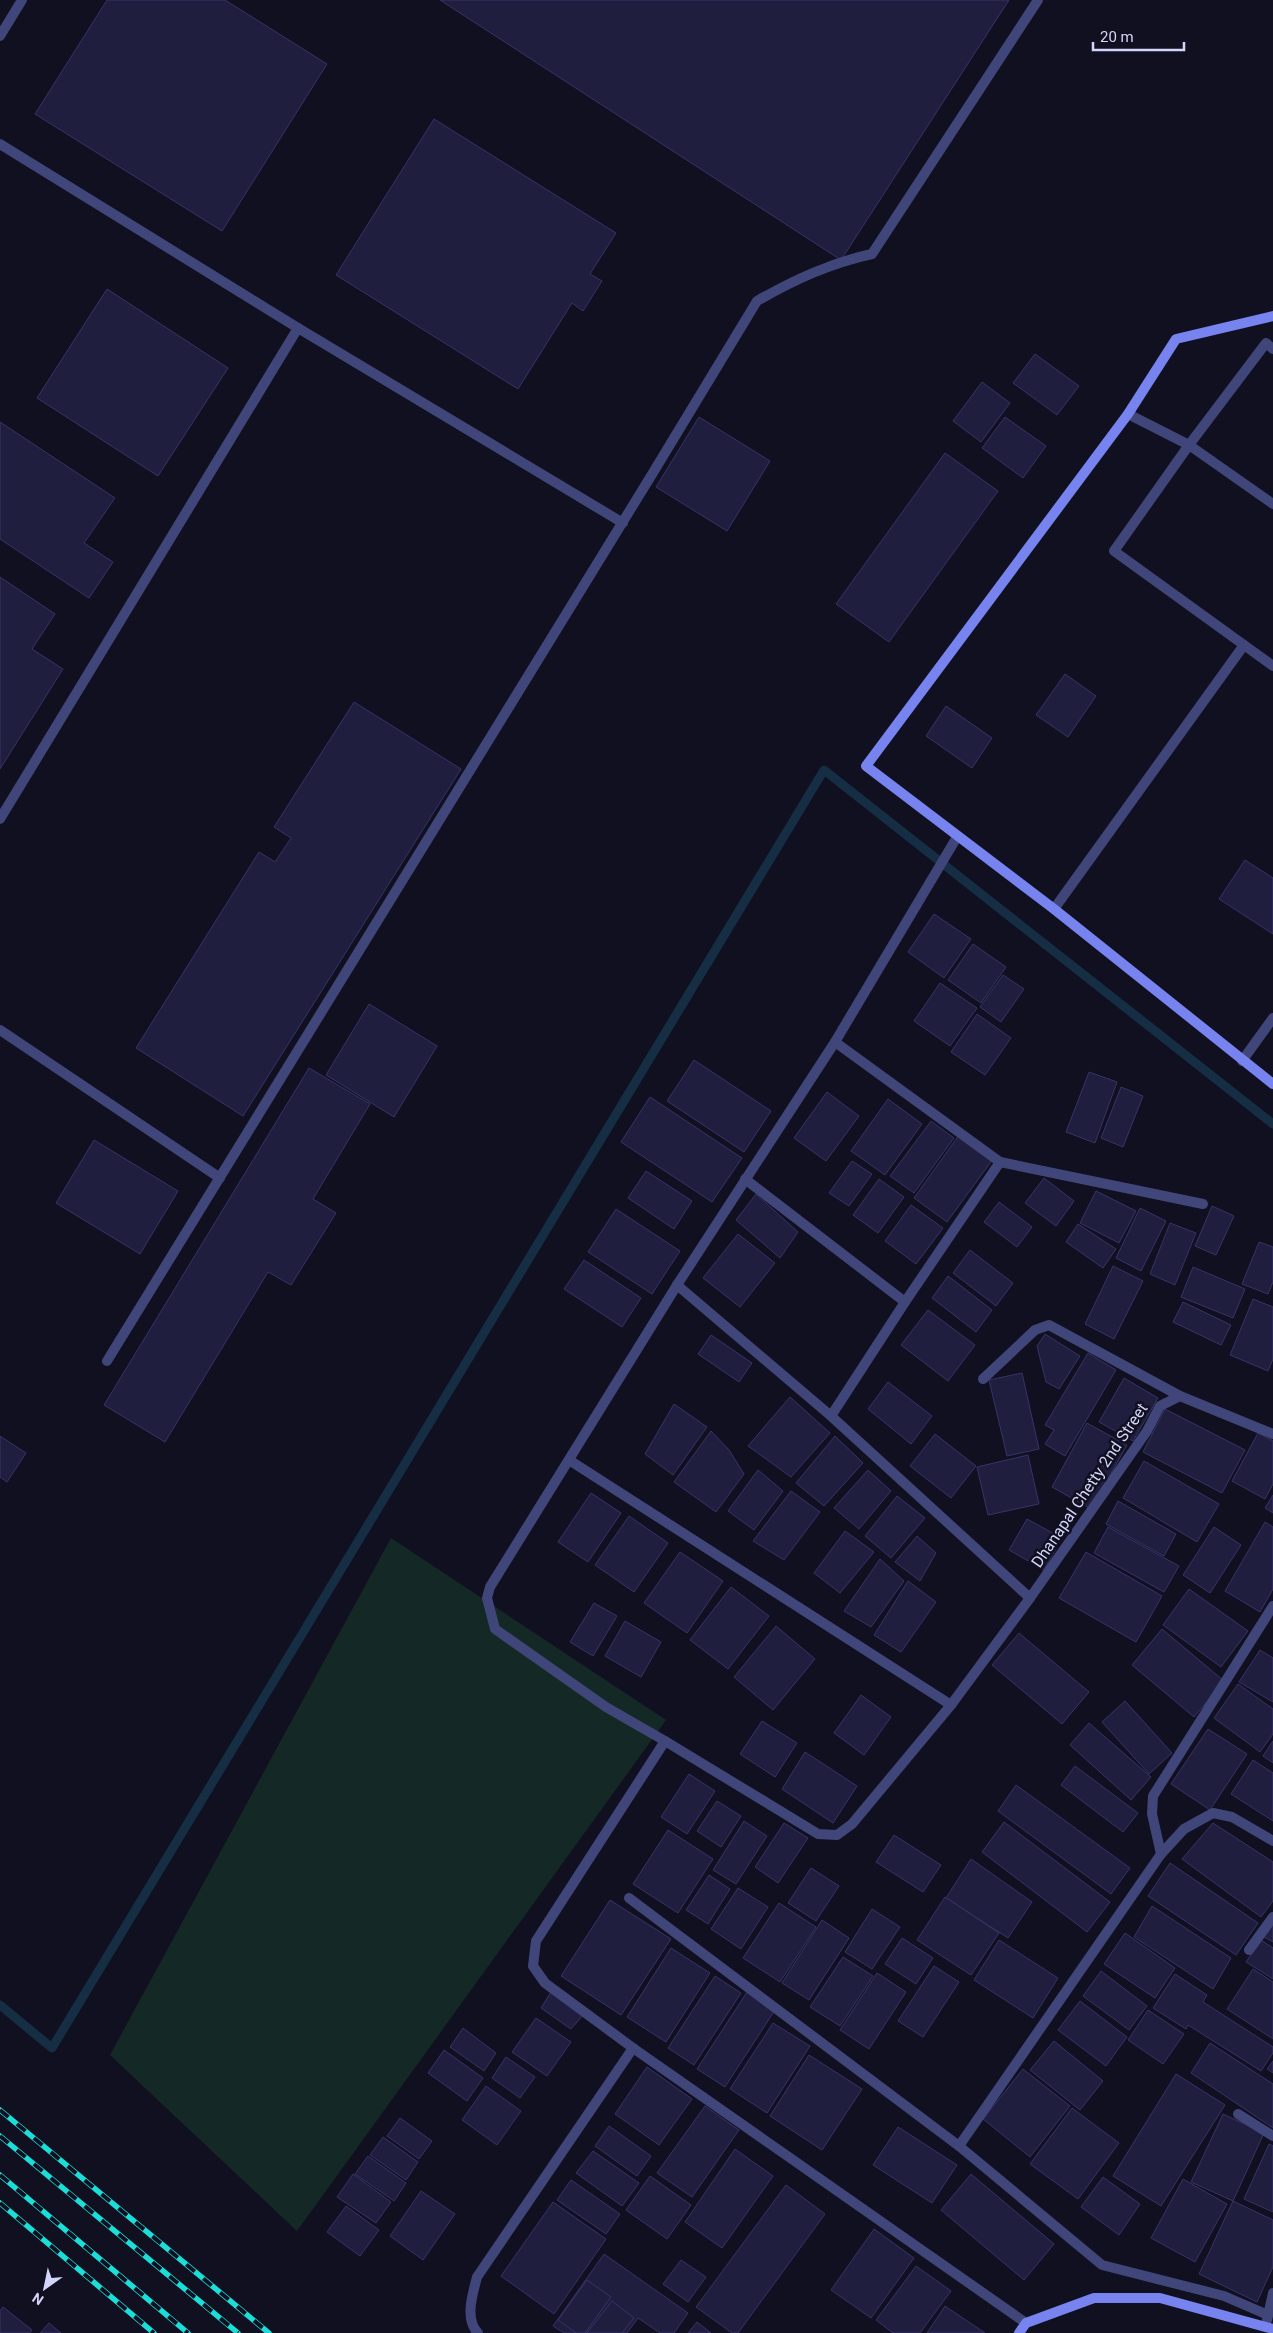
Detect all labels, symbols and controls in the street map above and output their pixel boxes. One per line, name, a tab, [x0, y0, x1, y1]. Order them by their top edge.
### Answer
scale bar	[1093, 20, 1184, 52]
text: 20 m	[1100, 28, 1134, 46]
street label: Dhanapal Chetty 2nd Street	[1027, 1400, 1151, 1571]
north arrow	[20, 2263, 70, 2313]
text: N	[29, 2289, 46, 2308]

